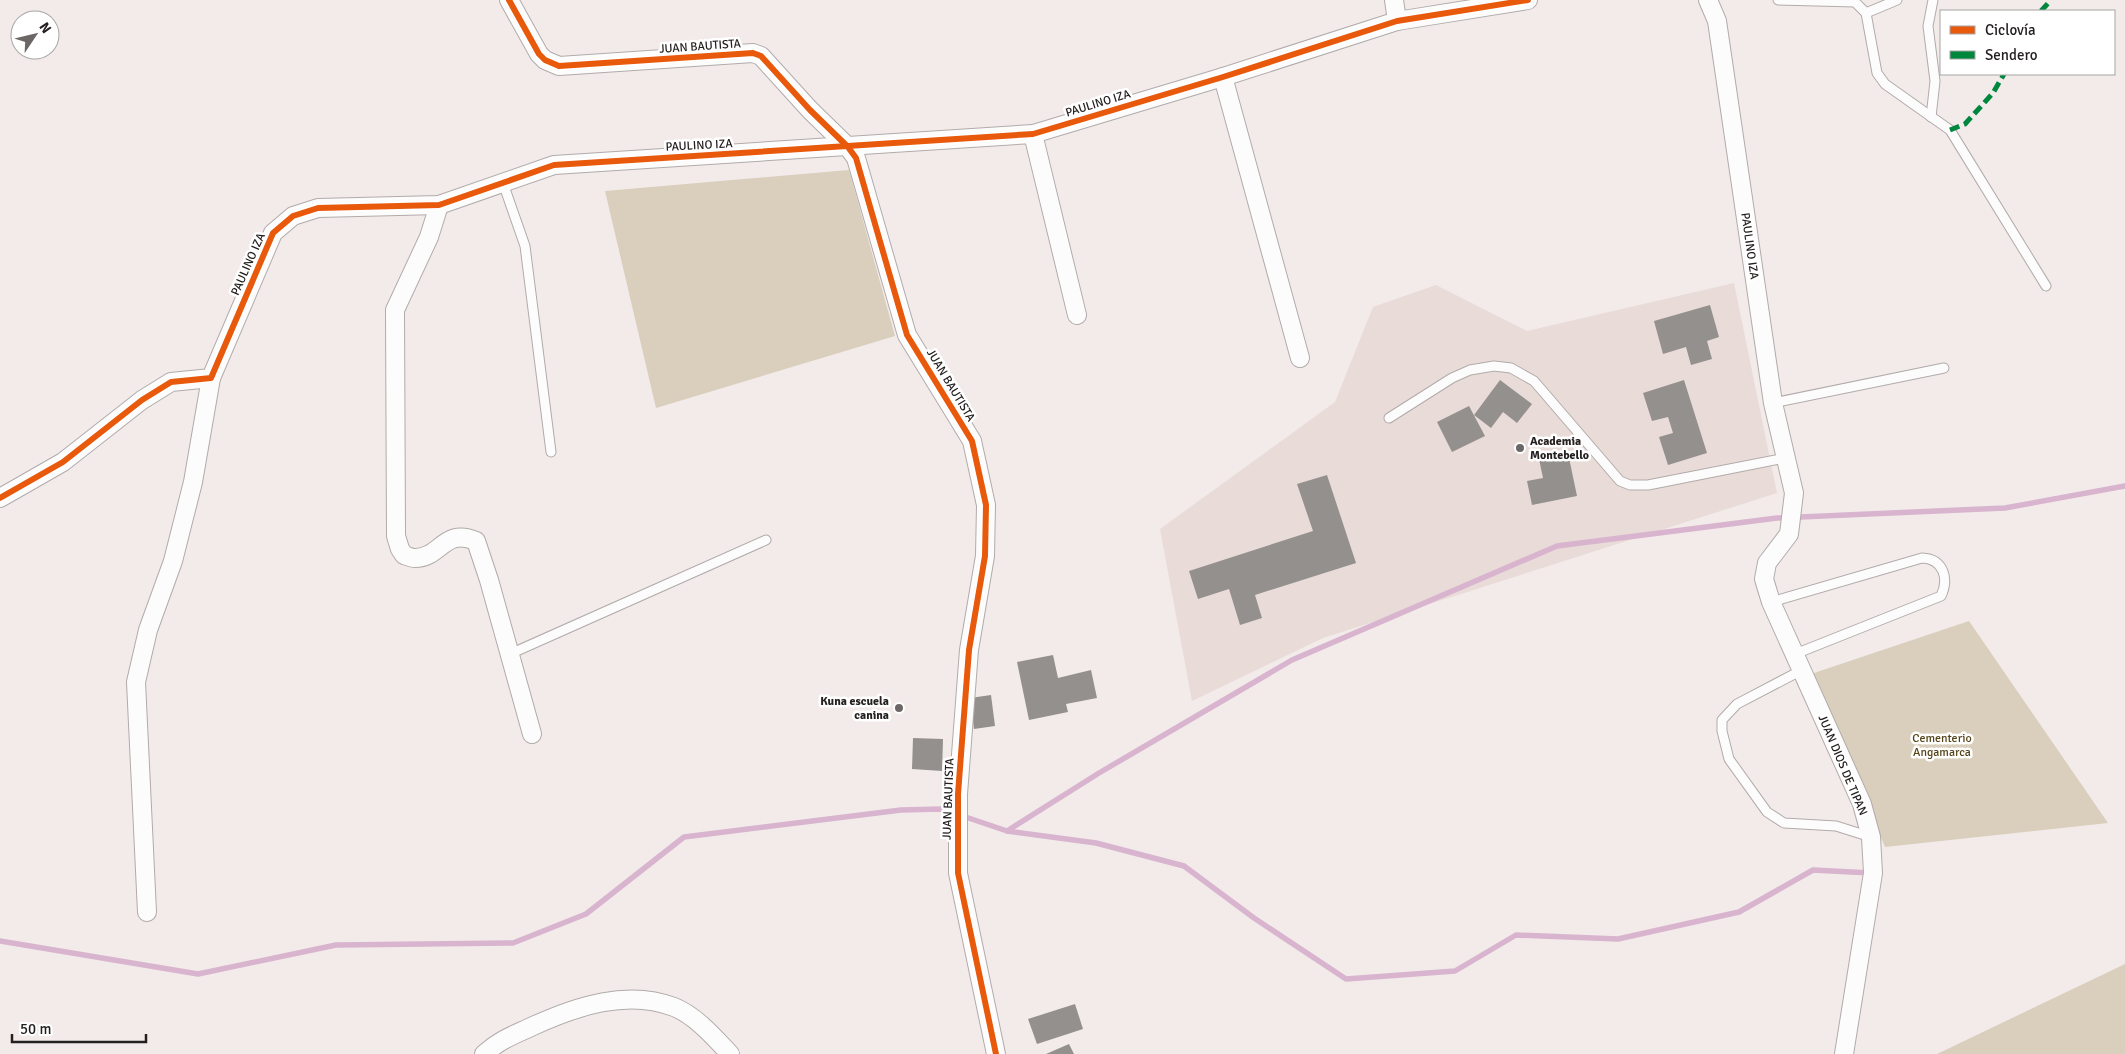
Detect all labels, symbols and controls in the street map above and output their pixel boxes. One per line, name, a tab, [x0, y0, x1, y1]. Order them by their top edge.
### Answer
north arrow	[10, 10, 60, 60]
legend	[1940, 10, 2115, 75]
text: N	[35, 19, 55, 37]
text: Ciclovía	[1985, 21, 2036, 39]
street label: JUAN BAUTISTA	[659, 36, 742, 57]
text: Sendero	[1985, 46, 2038, 64]
street label: PAULINO IZA	[1064, 86, 1133, 120]
street label: PAULINO IZA	[665, 136, 734, 155]
street label: PAULINO IZA	[1737, 212, 1762, 281]
street label: PAULINO IZA	[228, 230, 269, 298]
street label: JUAN BAUTISTA	[923, 346, 978, 425]
place label: Academia Montebello	[1530, 434, 1589, 463]
marker: Academia Montebello	[1514, 442, 1526, 454]
place label: Kuna escuela canina	[820, 694, 889, 723]
marker: Kuna escuela canina	[893, 702, 905, 714]
street label: JUAN DIOS DE TIPAN	[1815, 713, 1871, 818]
park label: Cementerio Angamarca	[1912, 731, 1972, 760]
street label: JUAN BAUTISTA	[940, 757, 957, 840]
scale bar	[12, 1012, 146, 1044]
text: 50 m	[20, 1020, 51, 1038]

